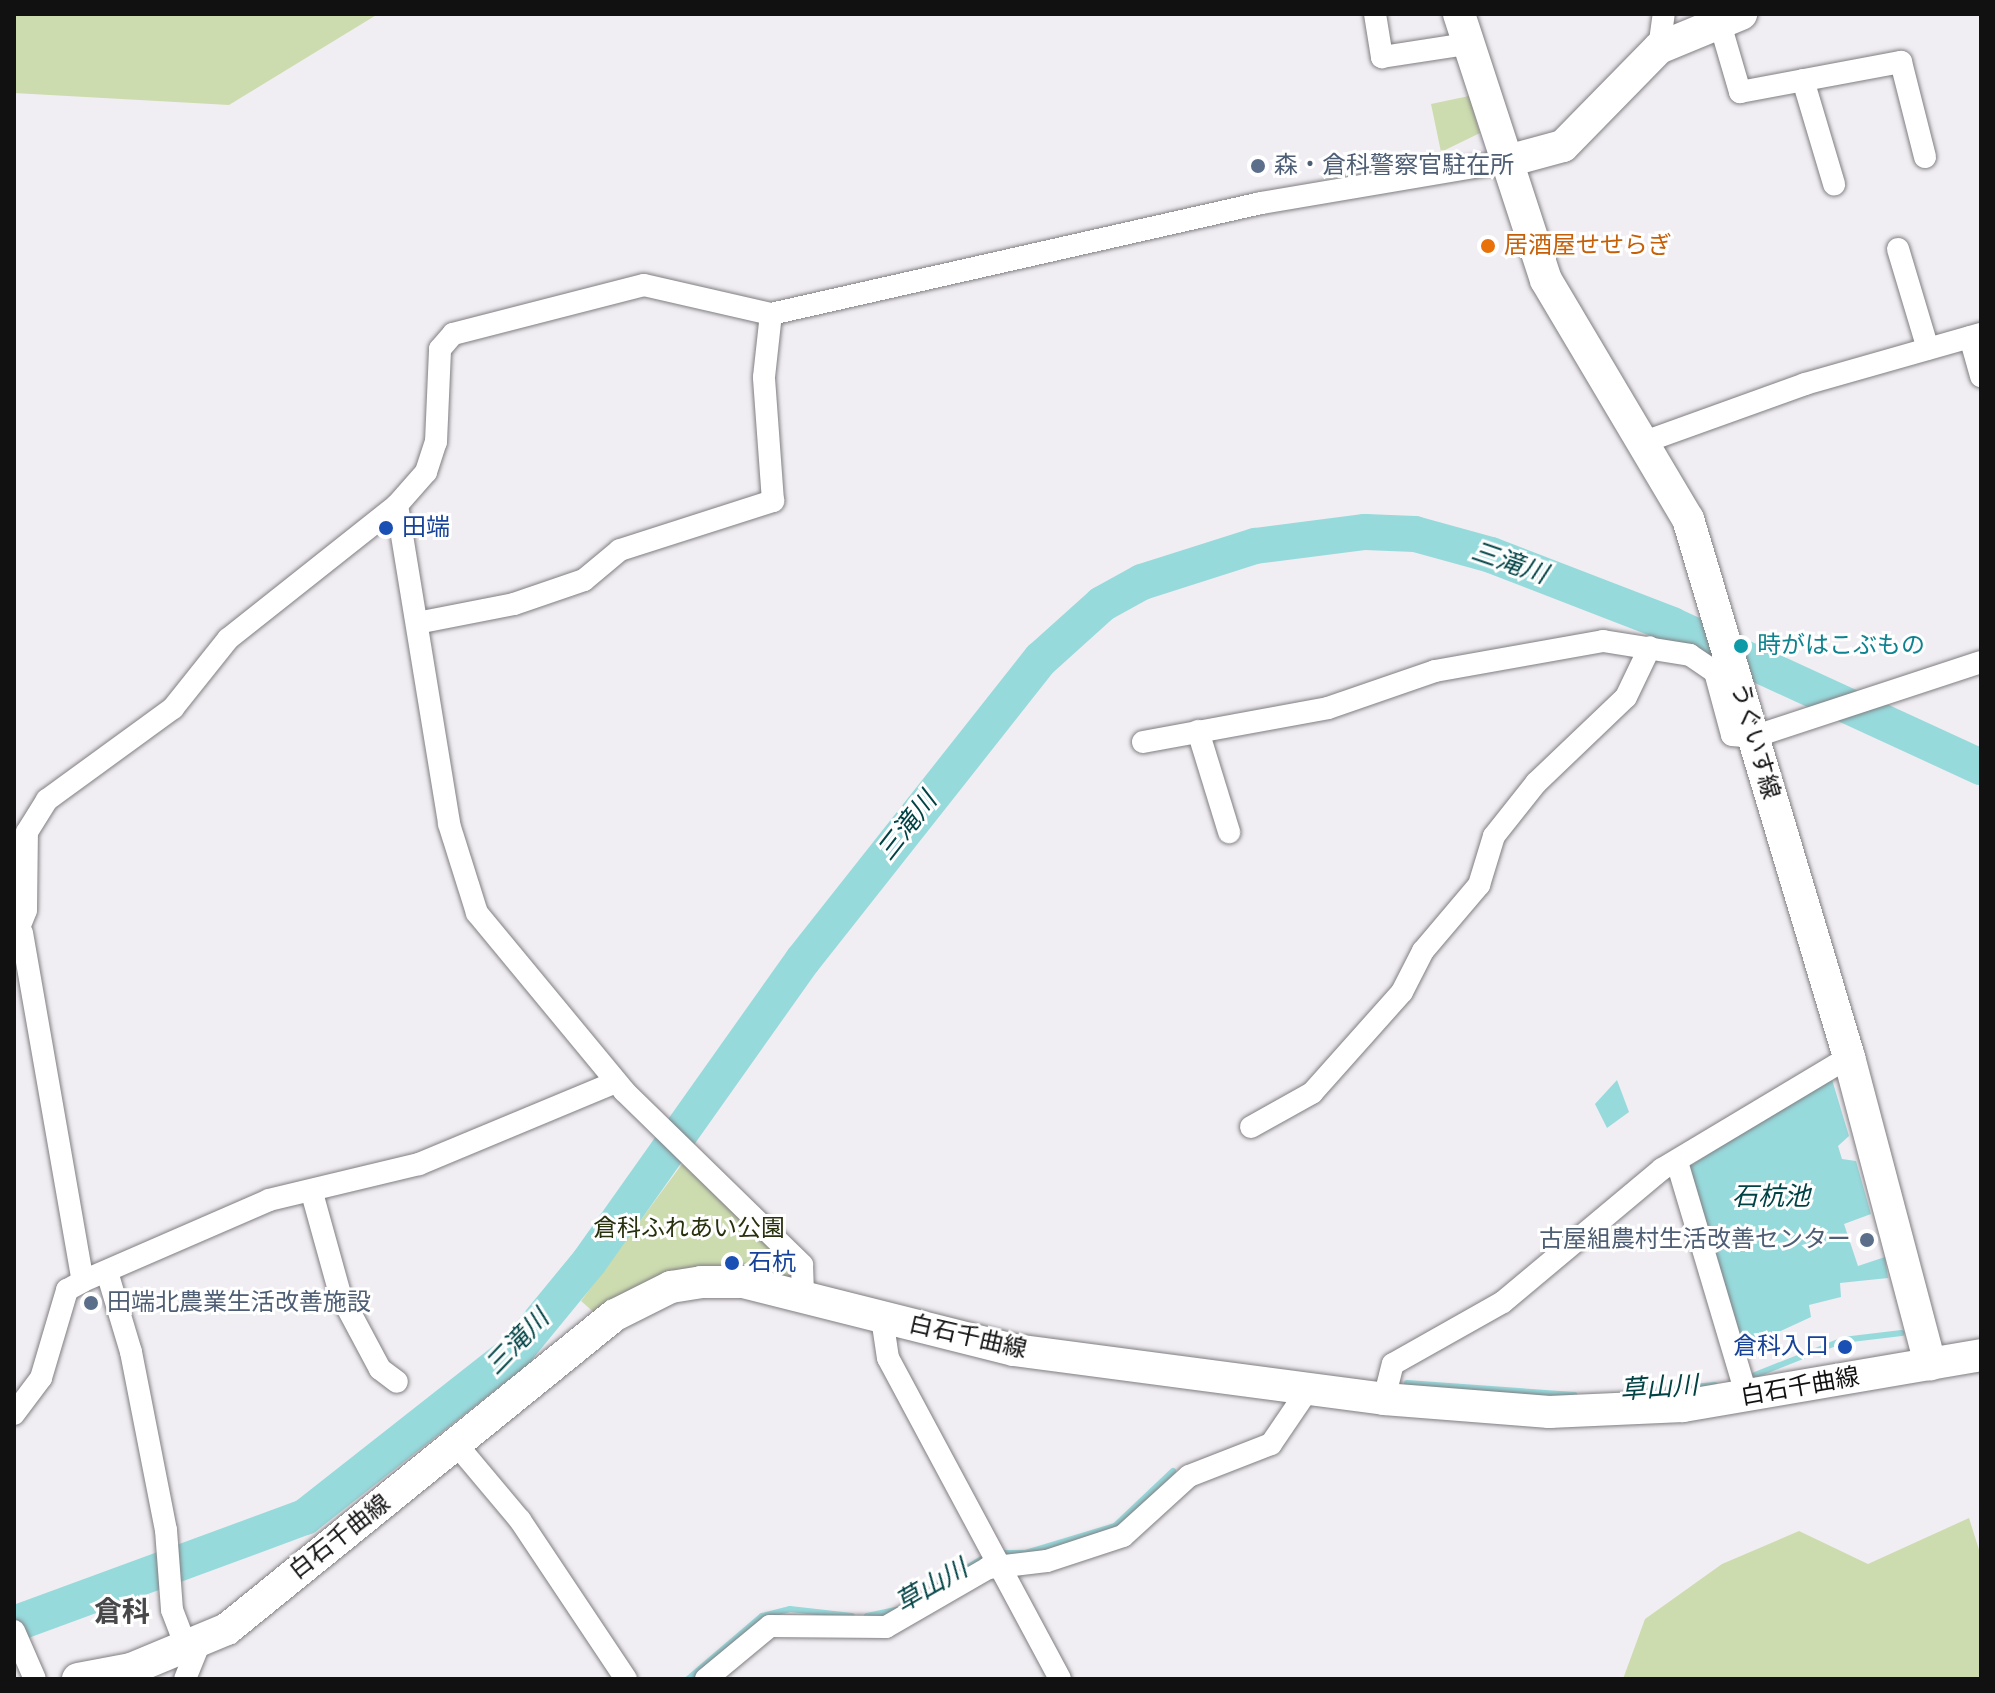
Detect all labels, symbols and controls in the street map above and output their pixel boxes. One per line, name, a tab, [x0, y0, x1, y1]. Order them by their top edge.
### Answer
place label: 森・倉科警察官駐在所	[1274, 152, 1514, 180]
marker: 森・倉科警察官駐在所	[1249, 157, 1267, 175]
place label: 居酒屋せせらぎ	[1504, 232, 1672, 260]
marker: 居酒屋せせらぎ	[1479, 237, 1497, 255]
place label: 田端	[402, 514, 450, 542]
marker: 田端	[377, 519, 395, 537]
water label: 三滝川	[1467, 537, 1551, 591]
place label: 時がはこぶもの	[1757, 632, 1925, 660]
marker: 時がはこぶもの	[1732, 637, 1750, 655]
street label: うぐいす線	[1725, 679, 1785, 803]
water label: 三滝川	[872, 787, 944, 867]
water label: 石杭池	[1732, 1182, 1810, 1214]
park label: 倉科ふれあい公園	[593, 1215, 785, 1243]
place label: 古屋組農村生活改善センター	[1539, 1226, 1851, 1254]
marker: 古屋組農村生活改善センター	[1858, 1231, 1876, 1249]
place label: 石杭	[748, 1249, 796, 1277]
marker: 石杭	[723, 1254, 741, 1272]
place label: 田端北農業生活改善施設	[107, 1289, 371, 1317]
marker: 田端北農業生活改善施設	[82, 1294, 100, 1312]
water label: 三滝川	[480, 1304, 556, 1382]
street label: 白石千曲線	[906, 1309, 1030, 1365]
place label: 倉科入口	[1733, 1333, 1829, 1361]
marker: 倉科入口	[1836, 1338, 1854, 1356]
street label: 白石千曲線	[1738, 1362, 1862, 1412]
water label: 草山川	[1619, 1371, 1699, 1407]
street label: 白石千曲線	[284, 1489, 396, 1585]
water label: 草山川	[890, 1554, 974, 1620]
district label: 倉科	[94, 1595, 150, 1629]

